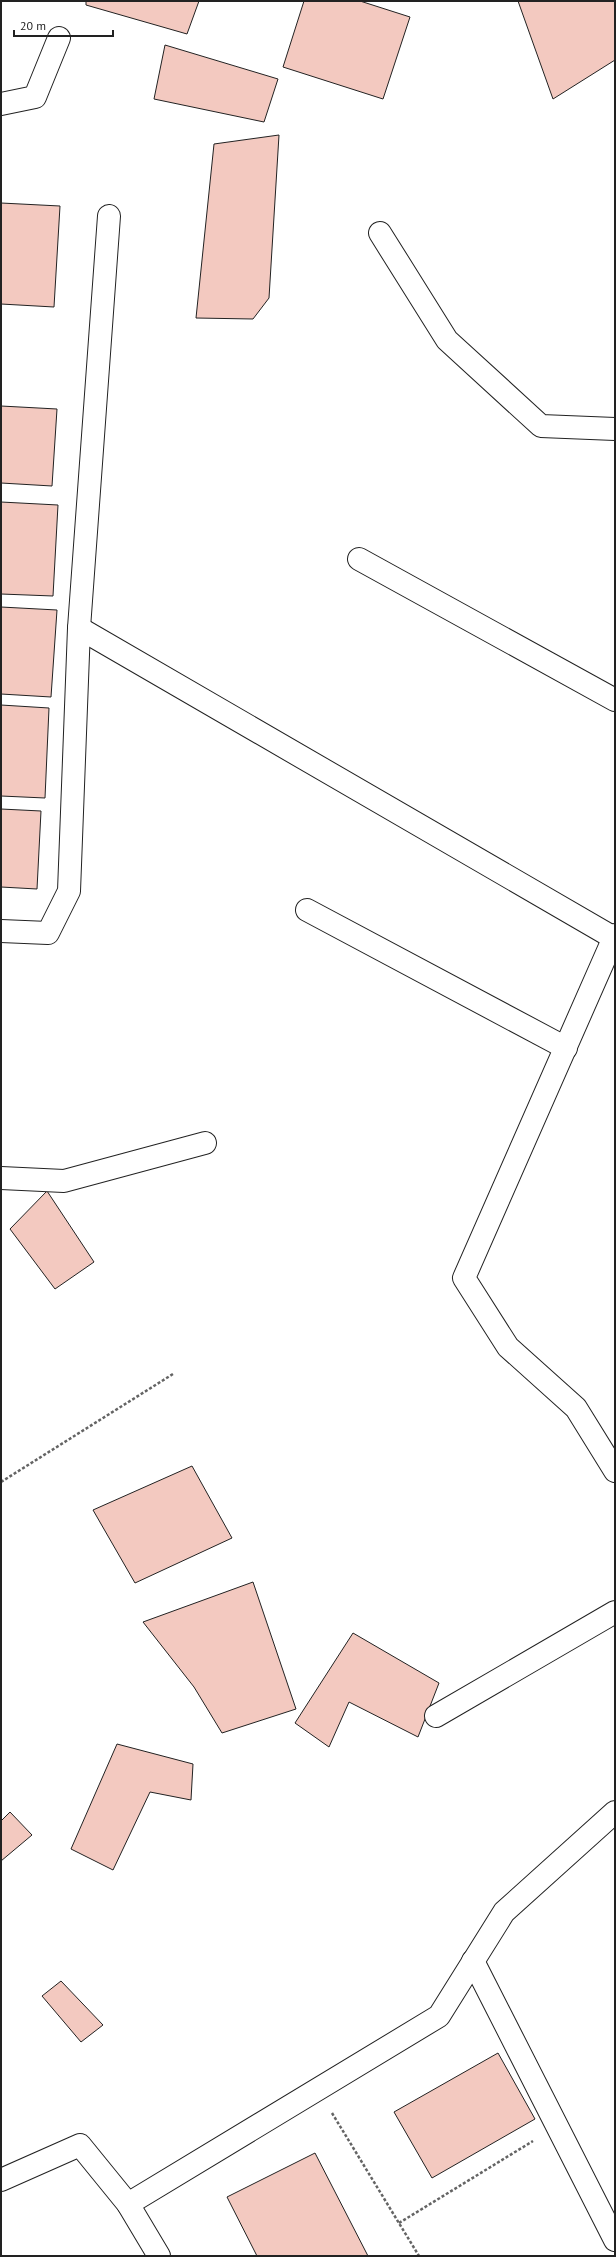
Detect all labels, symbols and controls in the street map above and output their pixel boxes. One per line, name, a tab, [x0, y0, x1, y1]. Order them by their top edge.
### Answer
scale bar	[14, 12, 113, 38]
text: 20 m	[20, 18, 46, 33]

